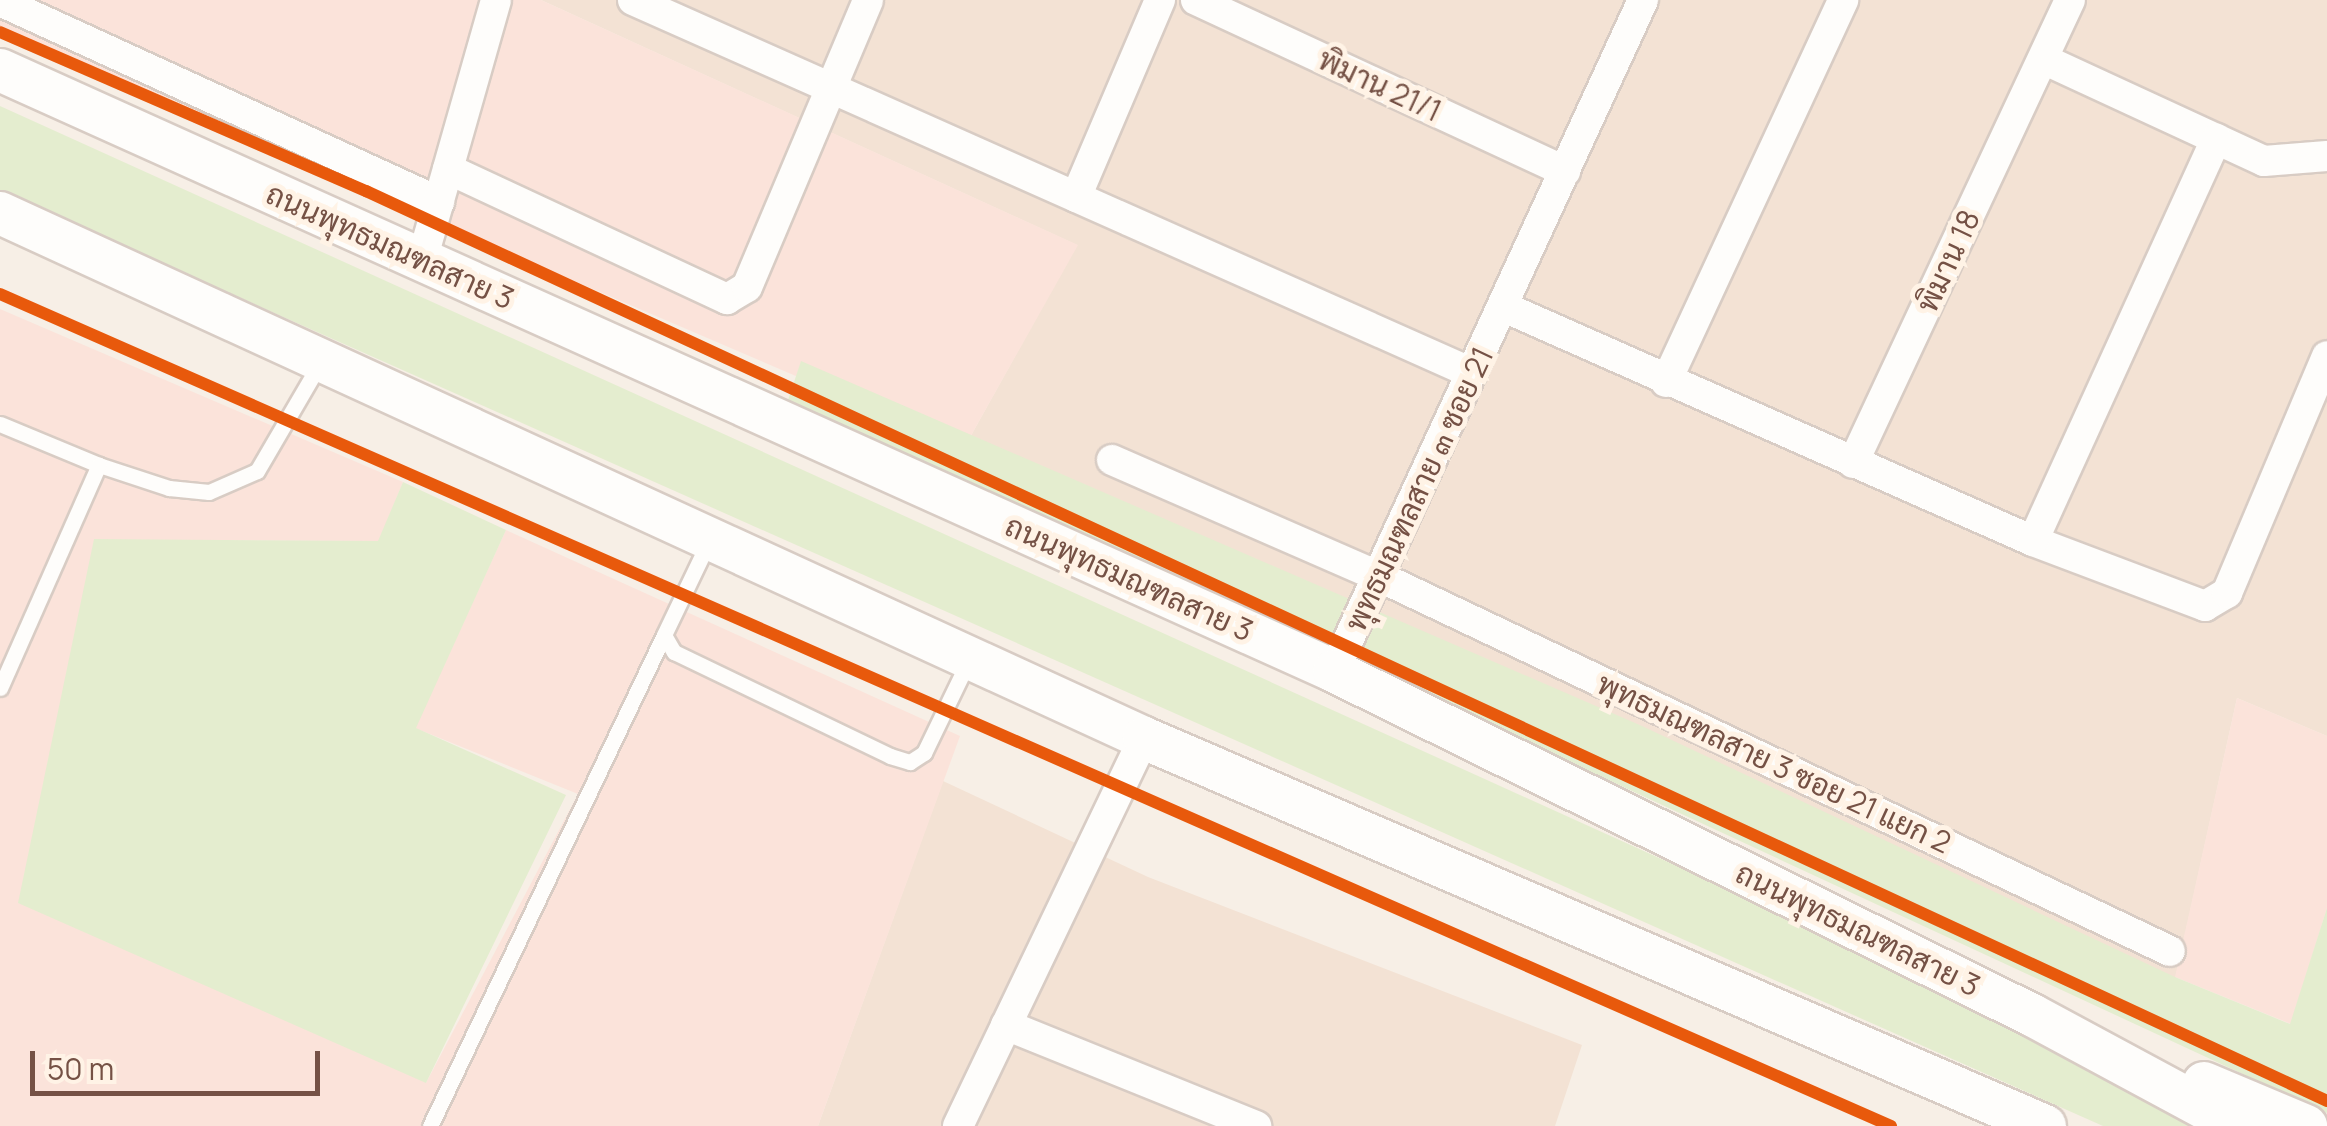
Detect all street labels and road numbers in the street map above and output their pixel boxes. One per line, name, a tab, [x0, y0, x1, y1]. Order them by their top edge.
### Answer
street label: พิมาน 21/1	[1313, 41, 1447, 129]
street label: ถนนพุทธมณฑลสาย 3	[261, 175, 519, 317]
street label: พิมาน 18	[1909, 204, 1987, 318]
street label: พุทธมณฑลสาย ๓ ซอย 21	[1337, 341, 1501, 637]
street label: ถนนพุทธมณฑลสาย 3	[1000, 507, 1258, 649]
street label: พุทธมณฑลสาย 3 ซอย 21 แยก 2	[1591, 665, 1957, 861]
street label: ถนนพุทธมณฑลสาย 3	[1730, 854, 1986, 1004]

